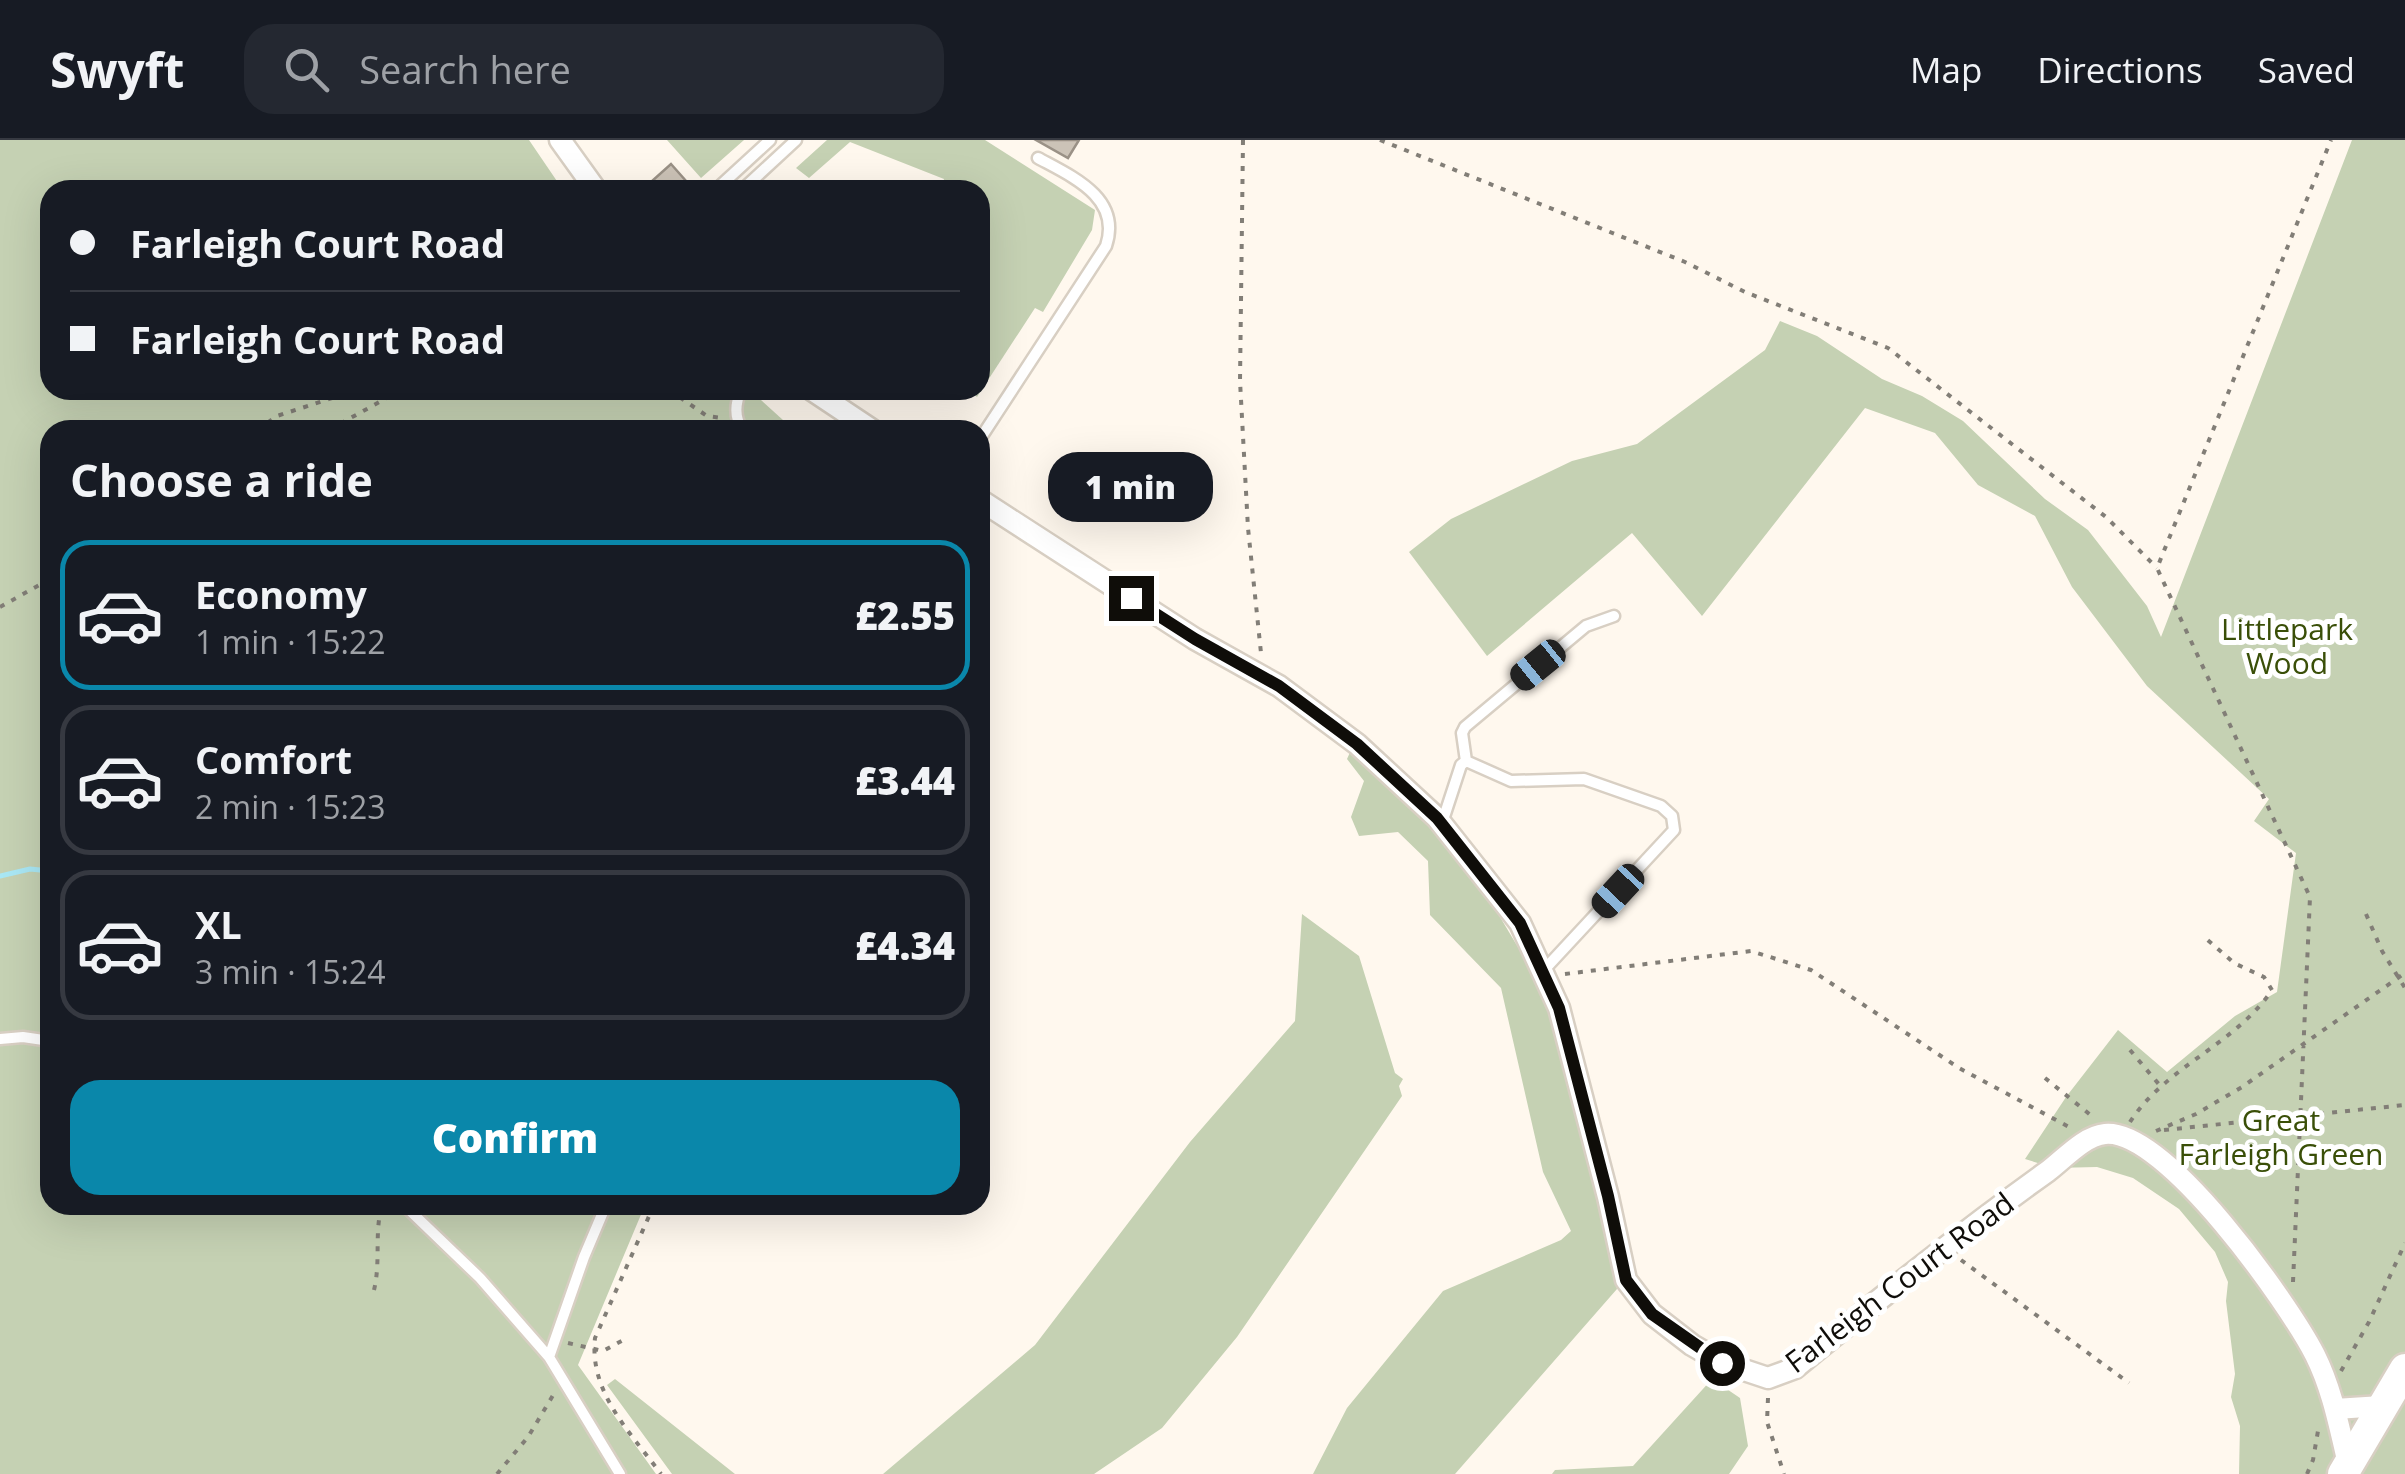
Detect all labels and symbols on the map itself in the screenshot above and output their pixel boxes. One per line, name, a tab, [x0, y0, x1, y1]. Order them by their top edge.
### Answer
callout: 1 min	[1048, 453, 1214, 523]
route end	[1109, 576, 1154, 621]
park label: Littlepark Wood	[2221, 608, 2353, 683]
car	[1505, 634, 1571, 696]
car	[1587, 859, 1649, 923]
park label: Great Farleigh Green	[2178, 1099, 2384, 1174]
street label: Farleigh Court Road	[1776, 1182, 2022, 1382]
route start	[1700, 1341, 1745, 1386]

